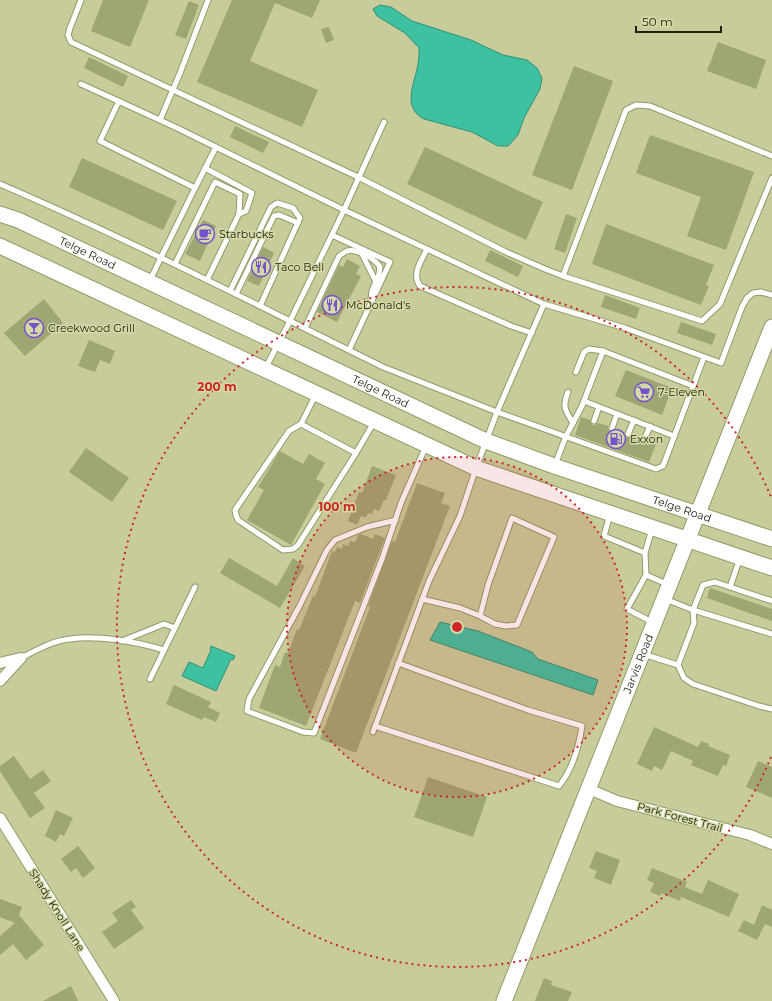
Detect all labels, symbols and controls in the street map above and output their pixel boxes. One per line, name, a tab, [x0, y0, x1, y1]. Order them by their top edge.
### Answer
scale bar	[636, 8, 721, 34]
text: 50 m	[642, 14, 673, 29]
cafe icon: Starbucks	[194, 223, 216, 245]
place label: Starbucks	[219, 227, 274, 241]
street label: Telge Road	[57, 233, 118, 272]
restaurant icon: Taco Bell	[250, 256, 272, 278]
place label: Taco Bell	[275, 260, 324, 274]
restaurant icon: McDonald's	[321, 294, 343, 316]
place label: McDonald's	[346, 298, 411, 312]
bar icon: Creekwood Grill	[23, 317, 45, 339]
place label: Creekwood Grill	[48, 321, 135, 335]
street label: Telge Road	[350, 372, 411, 411]
text: 200 m	[197, 379, 237, 394]
supermarket icon: 7-Eleven	[633, 381, 655, 403]
place label: 7-Eleven	[658, 385, 705, 399]
fuel station icon: Exxon	[605, 428, 627, 450]
place label: Exxon	[630, 432, 663, 446]
street label: Telge Road	[651, 493, 713, 525]
text: 100 m	[319, 499, 355, 514]
centre of rings	[450, 620, 464, 634]
street label: Jarvis Road	[620, 632, 656, 696]
street label: Park Forest Trail	[636, 799, 724, 835]
street label: Shady Knoll Lane	[26, 866, 88, 954]

